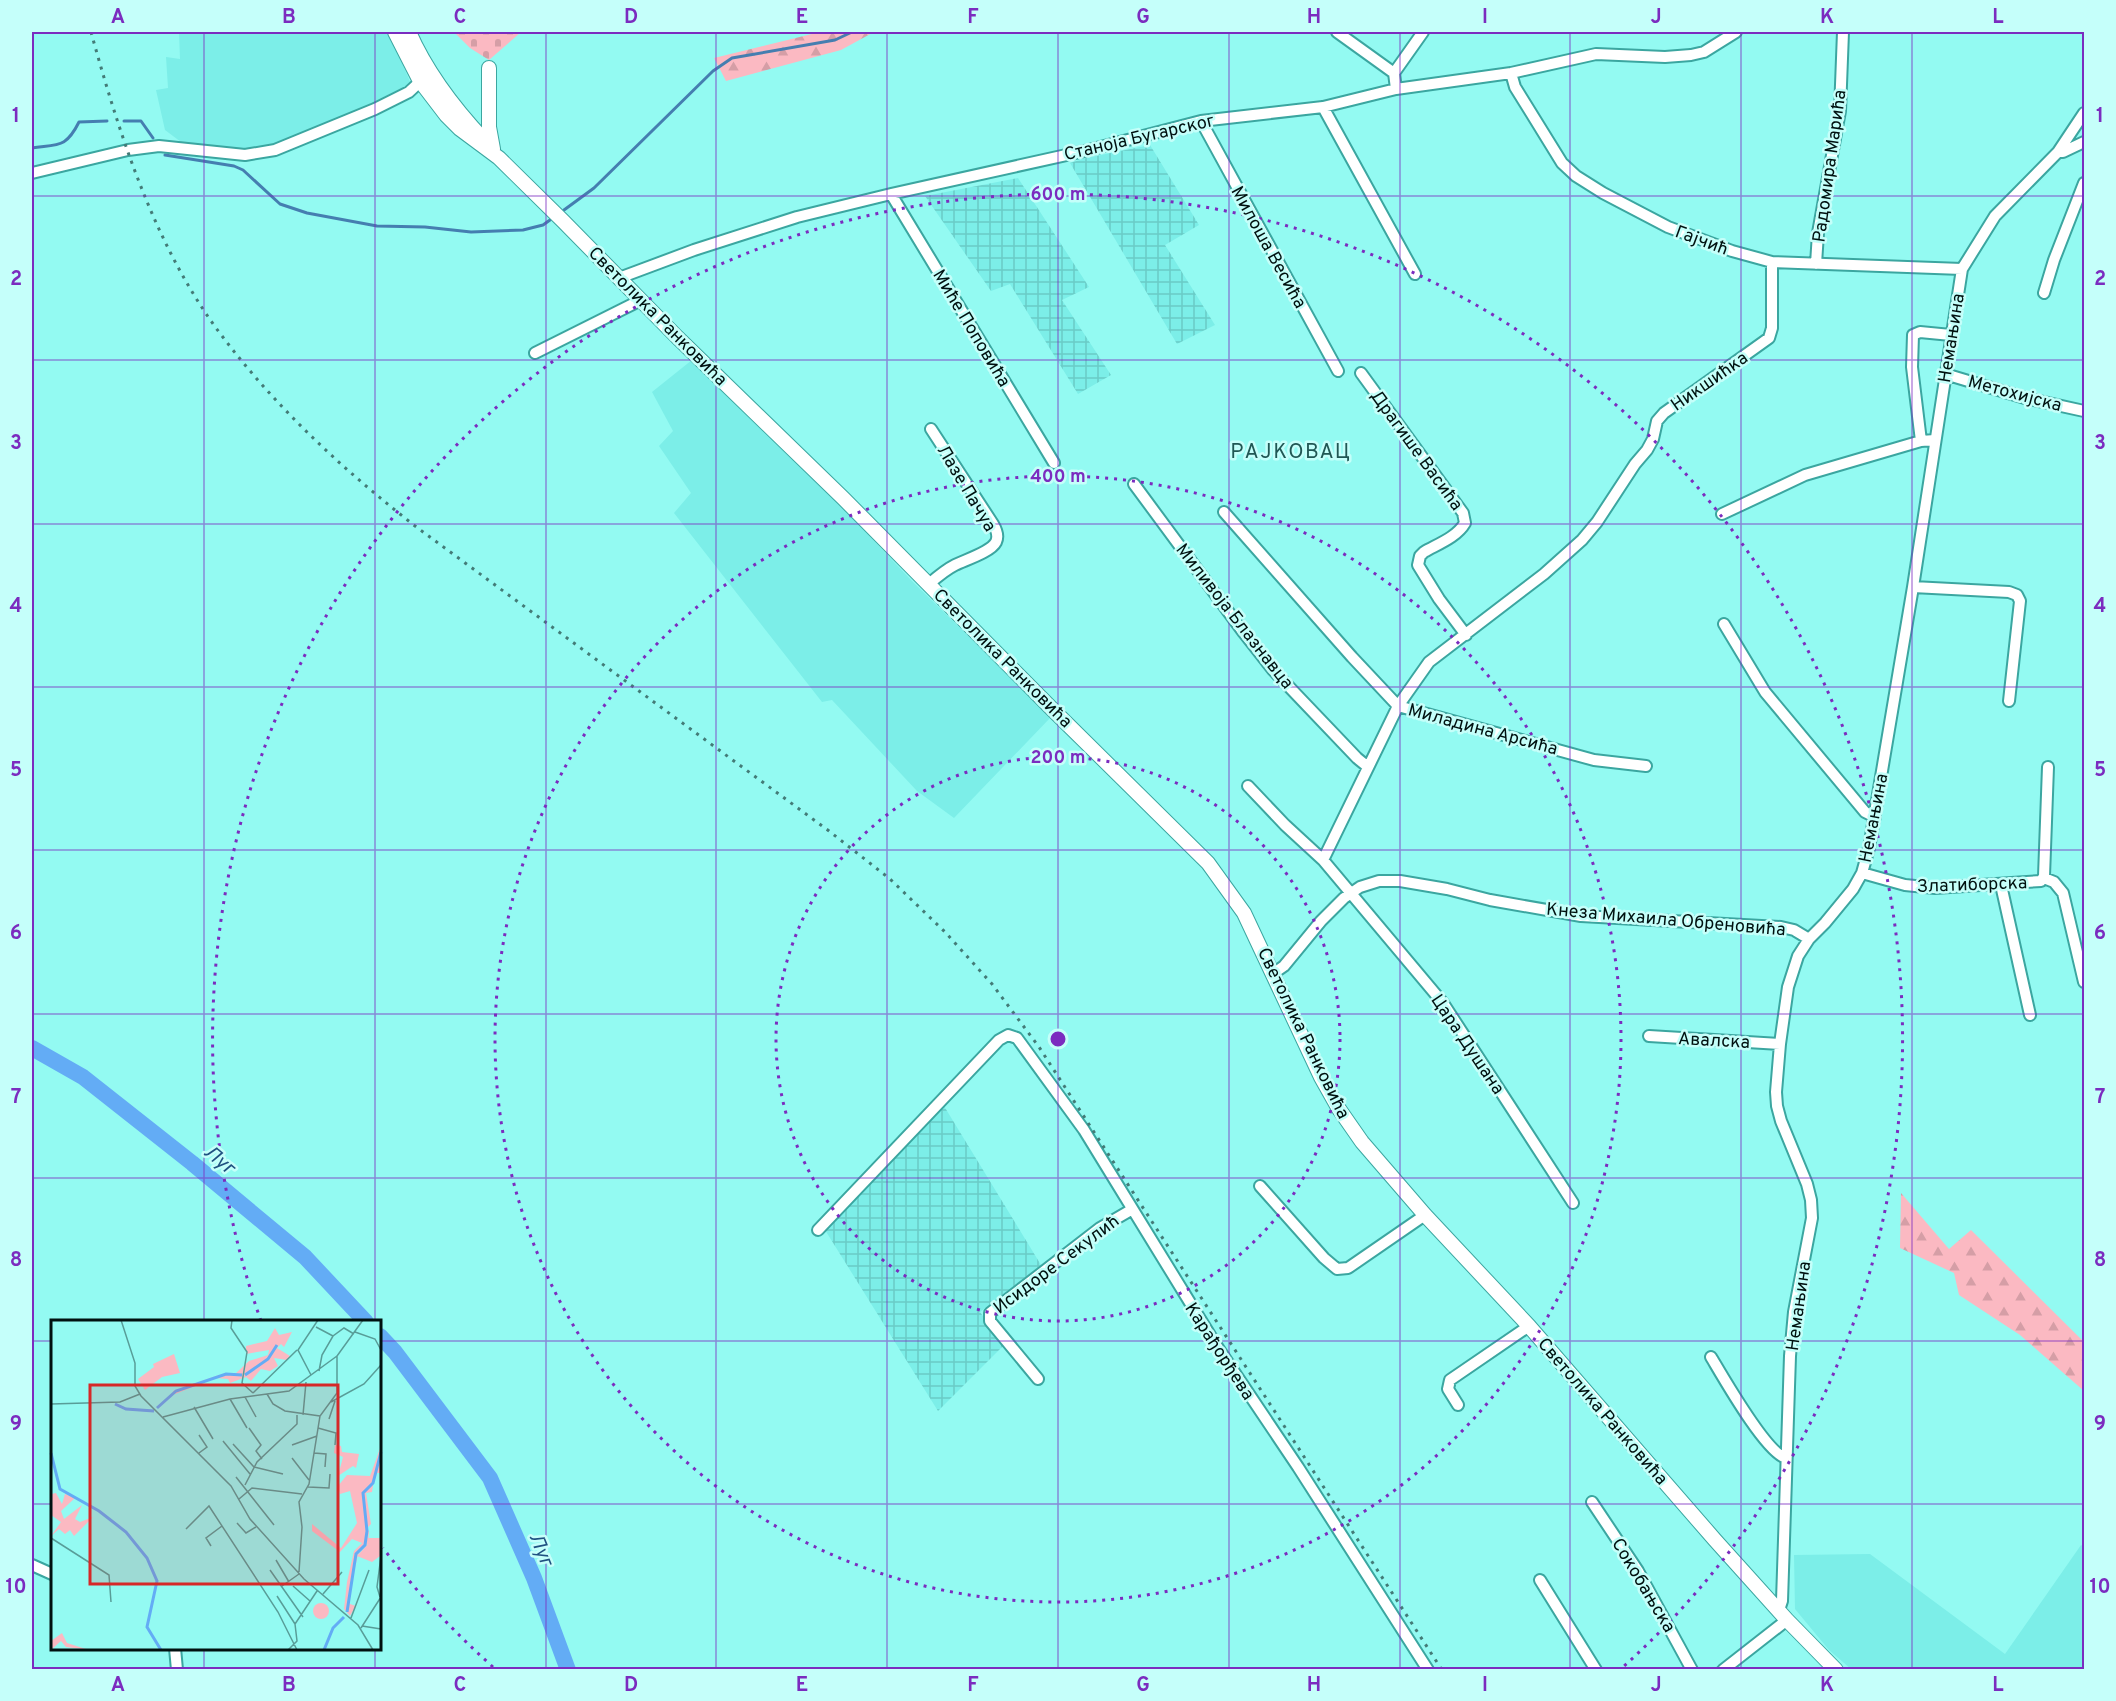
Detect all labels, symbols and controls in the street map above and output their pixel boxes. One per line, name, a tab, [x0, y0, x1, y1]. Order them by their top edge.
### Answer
text: A	[111, 5, 125, 31]
text: B	[282, 5, 296, 31]
text: C	[454, 5, 466, 31]
text: D	[624, 5, 638, 31]
text: E	[796, 5, 808, 31]
text: F	[967, 5, 979, 31]
text: G	[1136, 5, 1150, 31]
text: H	[1307, 5, 1321, 31]
text: I	[1482, 5, 1488, 31]
text: J	[1650, 5, 1662, 31]
text: K	[1820, 5, 1834, 31]
text: L	[1992, 5, 2004, 31]
street label: Радомира Марића	[1808, 88, 1853, 244]
text: 1	[12, 104, 20, 130]
text: 1	[2096, 104, 2104, 130]
street label: Станоја Бугарског	[1062, 110, 1217, 167]
street label: Милоша Весића	[1225, 183, 1311, 313]
text: 600 m	[1030, 184, 1086, 207]
street label: Гајчић	[1672, 221, 1731, 262]
street label: Светолика Ранковића	[582, 243, 731, 392]
street label: Миће Поповића	[927, 266, 1015, 392]
text: 2	[10, 267, 22, 293]
text: 2	[2094, 267, 2106, 293]
street label: Немањина	[1934, 292, 1971, 385]
street label: Никшићка	[1667, 347, 1753, 417]
street label: Метохијска	[1965, 371, 2064, 418]
street label: Драгише Васића	[1364, 386, 1467, 516]
text: 3	[10, 431, 22, 457]
text: 3	[2094, 431, 2106, 457]
district label: РАЈКОВАЦ	[1230, 439, 1352, 466]
street label: Лазе Пачуа	[931, 441, 1001, 536]
text: 400 m	[1030, 466, 1086, 489]
street label: Миливоја Блазнавца	[1170, 539, 1298, 694]
street label: Светолика Ранковића	[927, 585, 1076, 734]
text: 4	[10, 594, 22, 620]
text: 4	[2094, 594, 2106, 620]
street label: Миладина Арсића	[1405, 699, 1560, 762]
text: 200 m	[1030, 747, 1086, 770]
text: 5	[10, 758, 22, 784]
text: 5	[2094, 758, 2106, 784]
street label: Немањина	[1855, 772, 1894, 865]
street label: Златиборска	[1916, 872, 2028, 899]
street label: Кнеза Михаила Обреновића	[1545, 899, 1787, 942]
text: 6	[10, 921, 22, 947]
text: 6	[2094, 921, 2106, 947]
street label: Светолика Ранковића	[1251, 944, 1354, 1123]
street label: Цара Душана	[1425, 990, 1509, 1099]
street label: Авалска	[1677, 1028, 1750, 1055]
centre of rings	[1048, 1029, 1068, 1049]
text: 7	[11, 1085, 21, 1111]
text: 7	[2095, 1085, 2105, 1111]
water label: Луг	[198, 1140, 241, 1182]
street label: Исидоре Секулић	[989, 1210, 1125, 1320]
text: 8	[10, 1248, 22, 1274]
text: 8	[2094, 1248, 2106, 1274]
street label: Немањина	[1782, 1260, 1817, 1353]
street label: Карађорђева	[1179, 1299, 1259, 1405]
inset map	[51, 1320, 381, 1650]
street label: Светолика Ранковића	[1532, 1334, 1672, 1490]
text: 9	[10, 1412, 22, 1438]
text: 9	[2094, 1412, 2106, 1438]
water label: Луг	[522, 1530, 559, 1572]
street label: Сокобањска	[1606, 1534, 1680, 1637]
text: 10	[5, 1575, 27, 1601]
text: 10	[2089, 1575, 2111, 1601]
text: A	[111, 1673, 125, 1699]
text: B	[282, 1673, 296, 1699]
text: C	[454, 1673, 466, 1699]
text: D	[624, 1673, 638, 1699]
text: E	[796, 1673, 808, 1699]
text: F	[967, 1673, 979, 1699]
text: G	[1136, 1673, 1150, 1699]
text: H	[1307, 1673, 1321, 1699]
text: I	[1482, 1673, 1488, 1699]
text: J	[1650, 1673, 1662, 1699]
text: K	[1820, 1673, 1834, 1699]
text: L	[1992, 1673, 2004, 1699]

